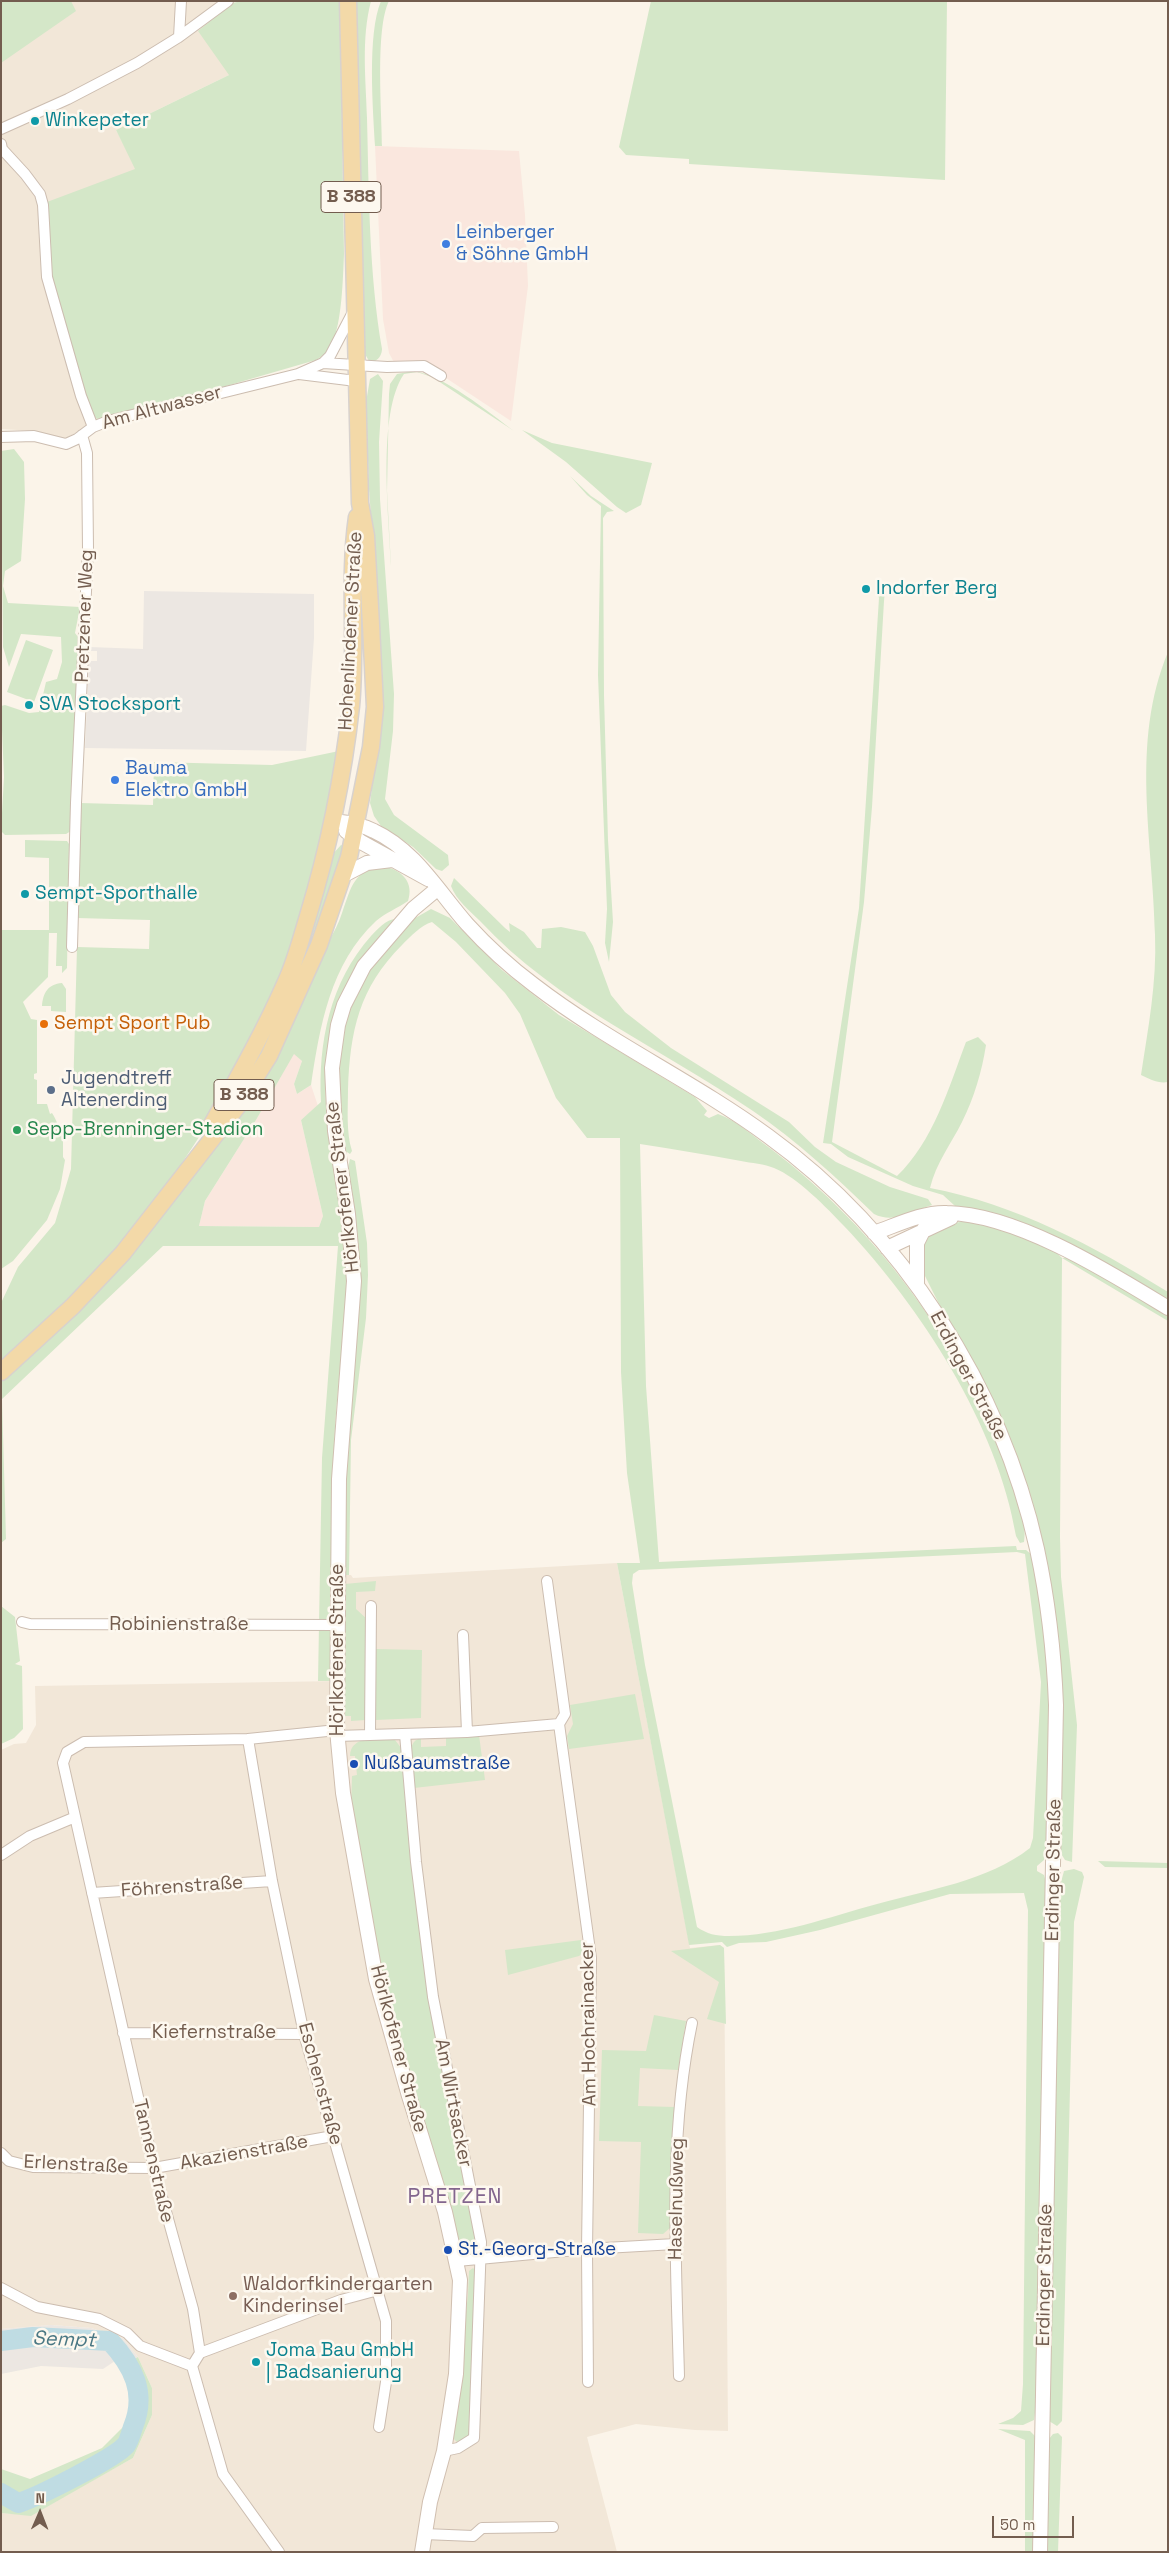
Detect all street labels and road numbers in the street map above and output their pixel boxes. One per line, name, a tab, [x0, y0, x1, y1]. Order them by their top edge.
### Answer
road number: B 388	[321, 182, 381, 212]
street label: Am Altwasser	[100, 381, 224, 435]
street label: Hohenlindener Straße	[334, 531, 368, 731]
street label: Pretzener Weg	[71, 549, 99, 683]
road number: B 388	[214, 1080, 274, 1110]
street label: Hörlkofener Straße	[321, 1100, 365, 1274]
street label: Erdinger Straße	[924, 1308, 1012, 1444]
street label: Hörlkofener Straße	[327, 1564, 349, 1736]
street label: Robinienstraße	[109, 1614, 249, 1636]
street label: Erdinger Straße	[1041, 1798, 1067, 1942]
street label: Föhrenstraße	[120, 1871, 244, 1903]
street label: Am Hochrainacker	[576, 1941, 602, 2107]
street label: Hörlkofener Straße	[365, 1963, 431, 2135]
street label: Eschenstraße	[293, 2020, 347, 2148]
street label: Kiefernstraße	[152, 2022, 276, 2044]
street label: Am Wirtsacker	[429, 2037, 477, 2169]
street label: Tannenstraße	[128, 2097, 178, 2225]
street label: Akazienstraße	[178, 2131, 310, 2175]
street label: Haselnußweg	[665, 2138, 689, 2260]
street label: Erlenstraße	[23, 2151, 129, 2179]
street label: Erdinger Straße	[1032, 2203, 1058, 2347]

